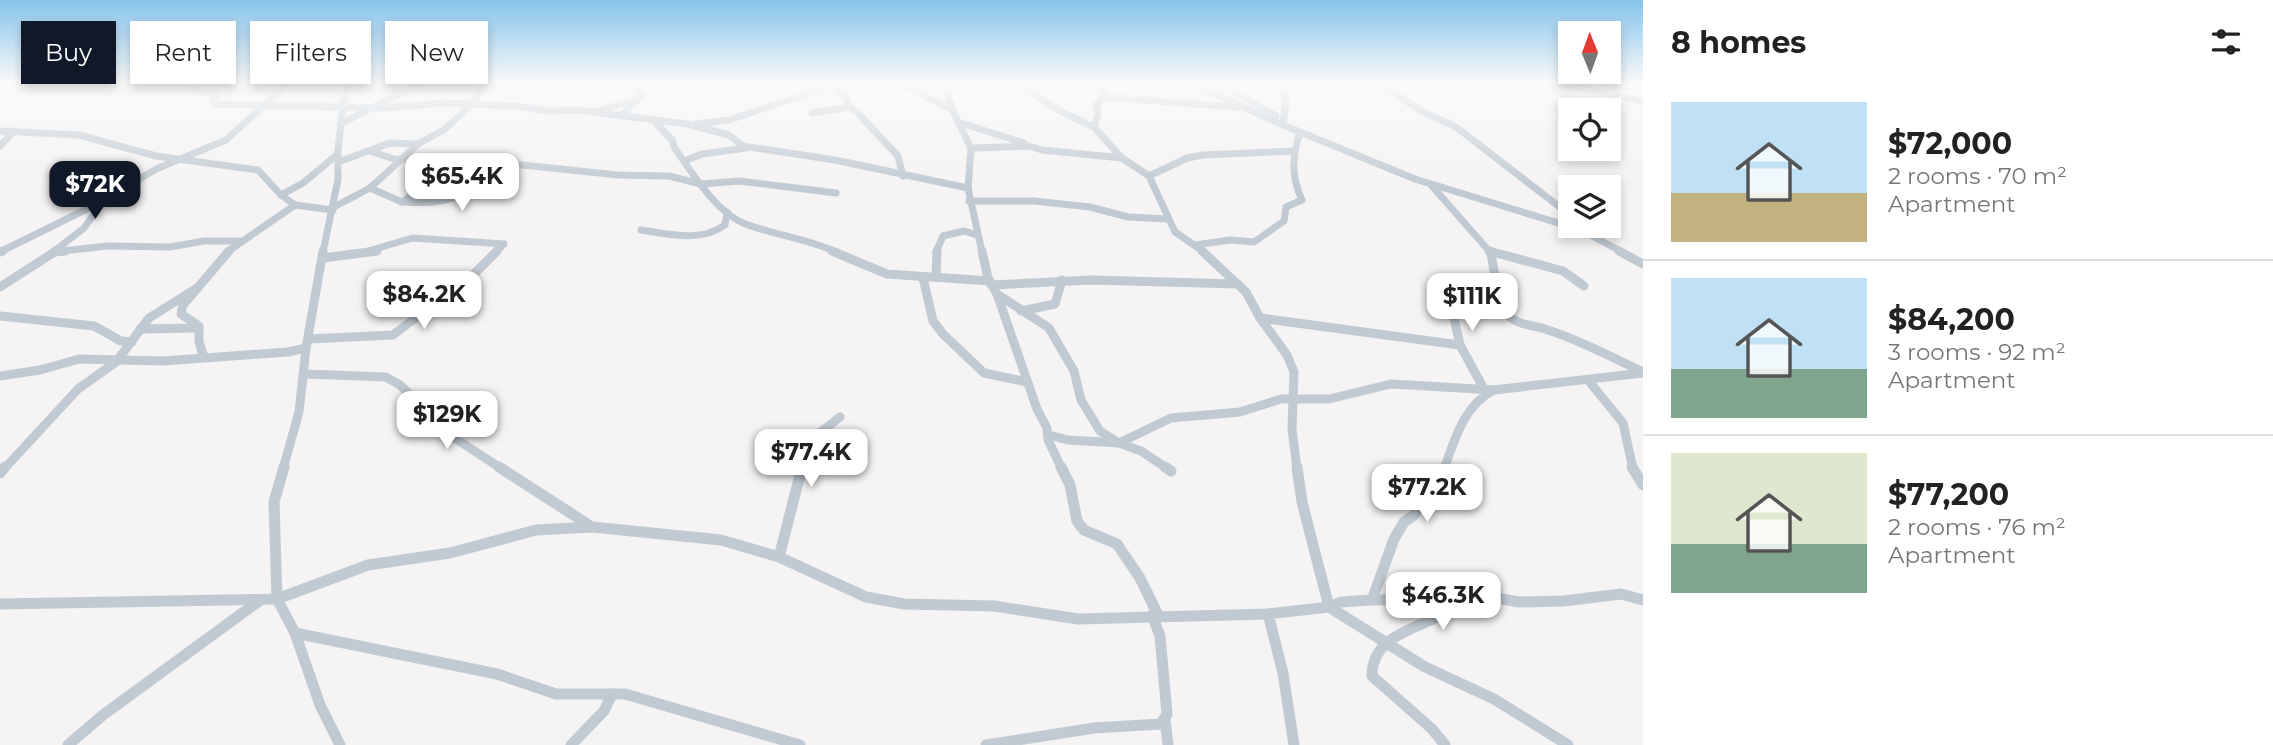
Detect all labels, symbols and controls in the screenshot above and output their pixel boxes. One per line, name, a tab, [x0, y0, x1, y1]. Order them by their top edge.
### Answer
chip: Buy	[21, 21, 116, 84]
chip: Rent	[130, 21, 236, 84]
chip: Filters	[250, 21, 371, 84]
chip: New	[385, 21, 488, 84]
north arrow	[1558, 21, 1620, 84]
map controls	[1558, 21, 1621, 238]
icon: filters	[2207, 23, 2245, 61]
text: 8 homes	[1671, 24, 1806, 61]
button: locate	[1558, 98, 1621, 161]
text: $72,000	[1888, 125, 2012, 162]
icon: home	[1727, 130, 1811, 214]
pin: $65.4K	[405, 154, 519, 213]
pin: $72K	[54, 162, 136, 221]
text: $65.4K	[421, 162, 503, 190]
text: 2 rooms · 70 m²	[1888, 162, 2067, 190]
text: $72K	[65, 170, 125, 198]
button: layers	[1558, 175, 1621, 238]
text: Apartment	[1888, 190, 2016, 218]
pin: $84.2K	[367, 272, 481, 331]
pin: $111K	[1423, 274, 1521, 333]
text: $84.2K	[382, 280, 466, 308]
text: $111K	[1443, 282, 1501, 310]
text: $84,200	[1888, 301, 2015, 338]
icon: home	[1727, 306, 1811, 390]
text: 3 rooms · 92 m²	[1888, 338, 2066, 366]
text: Apartment	[1888, 366, 2016, 394]
pin: $129K	[398, 392, 496, 451]
text: $129K	[413, 400, 481, 428]
pin: $77.4K	[754, 430, 868, 489]
text: $77.4K	[771, 438, 851, 466]
pin: $77.2K	[1370, 464, 1484, 524]
text: $77.2K	[1388, 473, 1466, 501]
text: $77,200	[1888, 476, 2009, 513]
icon: home	[1727, 481, 1811, 565]
text: 2 rooms · 76 m²	[1888, 513, 2066, 541]
text: Apartment	[1888, 541, 2016, 569]
pin: $46.3K	[1386, 572, 1500, 632]
text: $46.3K	[1402, 581, 1484, 609]

